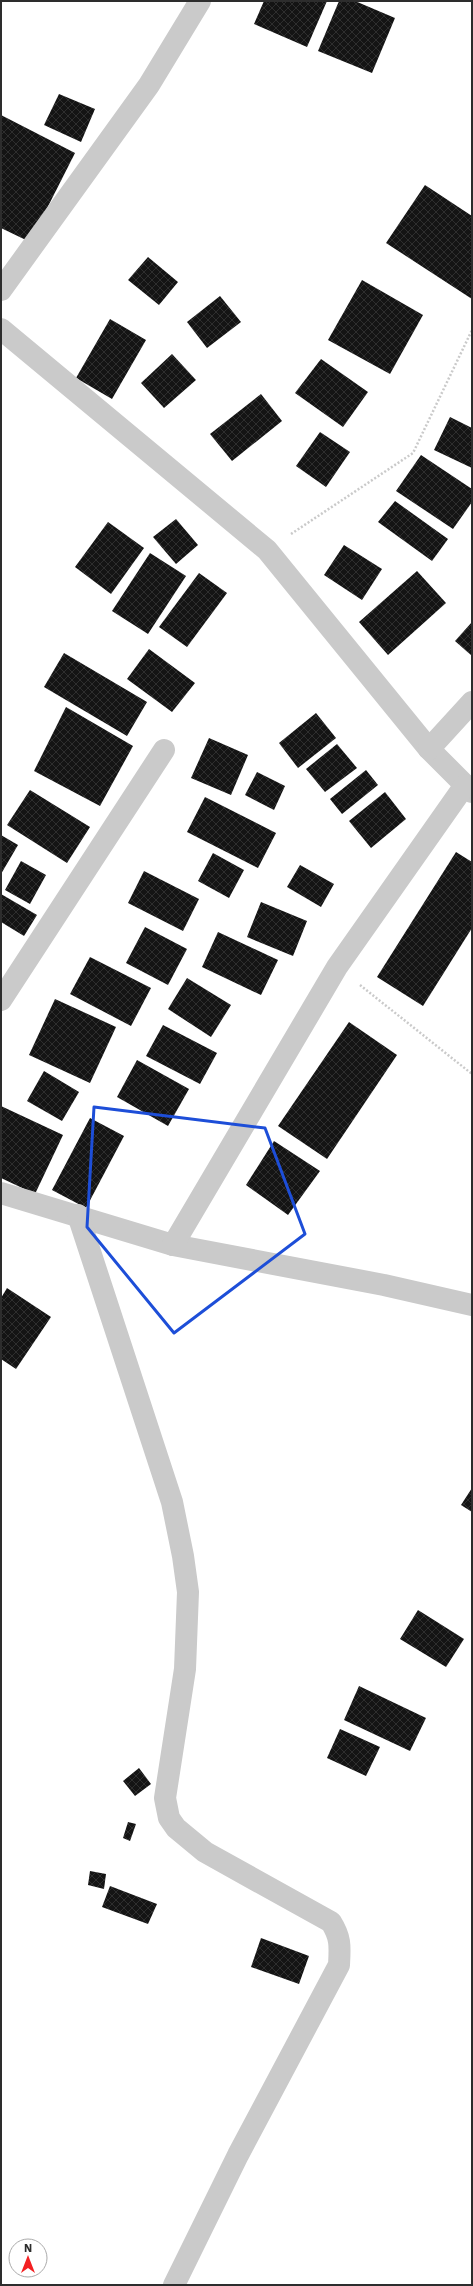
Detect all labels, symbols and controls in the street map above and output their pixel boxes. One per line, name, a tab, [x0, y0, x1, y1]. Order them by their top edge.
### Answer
north arrow	[8, 2238, 48, 2278]
text: N	[24, 2242, 32, 2255]

